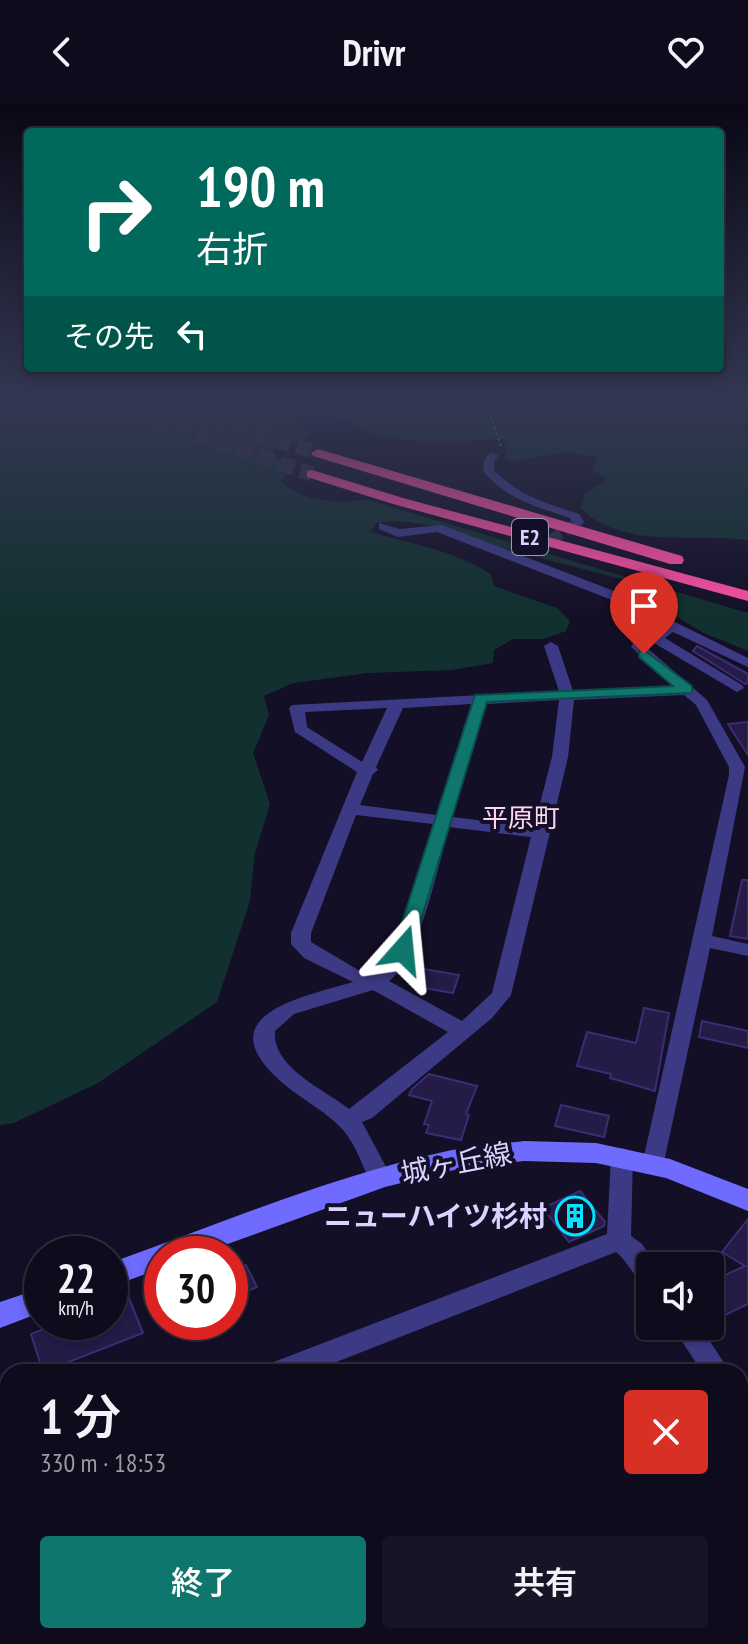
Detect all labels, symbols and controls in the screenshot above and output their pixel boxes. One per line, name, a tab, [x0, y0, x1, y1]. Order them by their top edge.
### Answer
text: Drivr	[343, 29, 405, 76]
icon: back	[40, 30, 84, 74]
icon: heart	[664, 30, 708, 74]
text: 190 m	[196, 150, 325, 222]
icon: right	[64, 160, 168, 264]
text: 右折	[196, 225, 268, 272]
icon: left	[170, 312, 214, 356]
text: その先	[64, 316, 154, 355]
road number: E2	[512, 519, 548, 555]
pin	[610, 572, 678, 654]
icon: arrive	[622, 584, 666, 628]
district label: 平原町	[482, 801, 560, 834]
position arrow	[361, 908, 445, 992]
street label: 城ヶ丘線	[397, 1134, 514, 1191]
building icon: ニューハイツ杉村	[554, 1195, 596, 1237]
place label: ニューハイツ杉村	[324, 1197, 547, 1234]
speed limit sign: 30	[144, 1236, 248, 1340]
text: 22	[57, 1252, 95, 1304]
map controls	[636, 1252, 724, 1340]
button: sound	[636, 1252, 724, 1340]
text: km/h	[58, 1295, 94, 1321]
text: 1 分	[40, 1385, 121, 1447]
button: close	[624, 1390, 708, 1474]
text: 330 m · 18:53	[40, 1446, 166, 1479]
button: 終了	[40, 1536, 366, 1628]
button: 共有	[382, 1536, 708, 1628]

